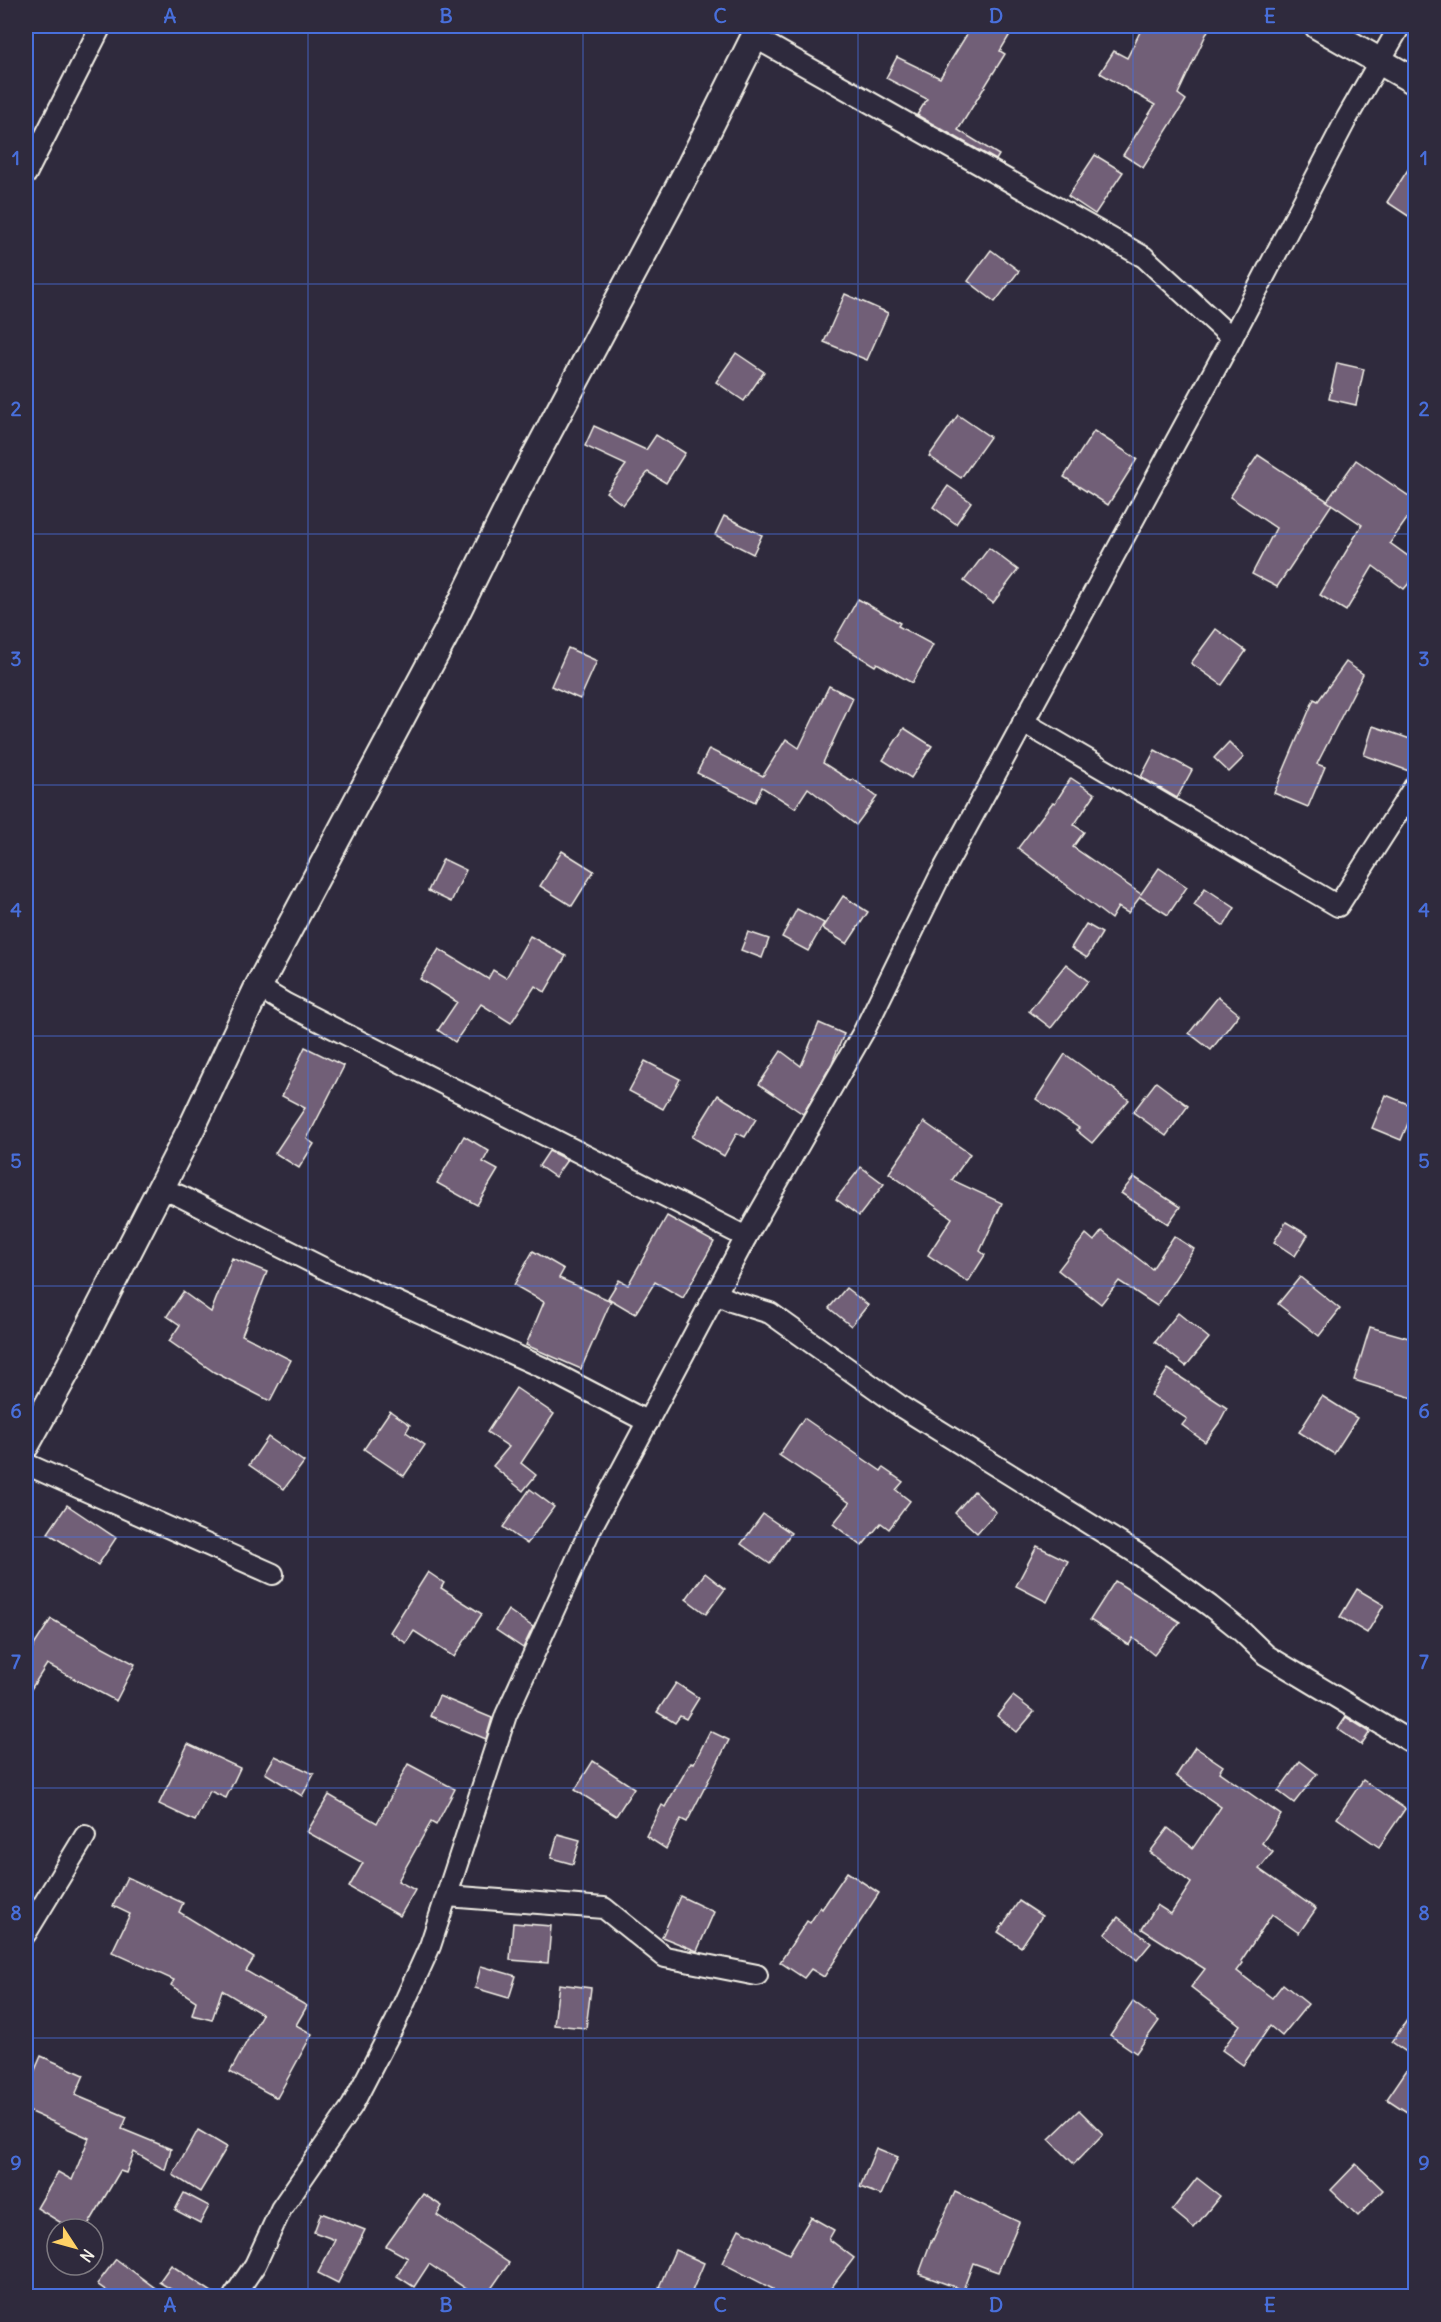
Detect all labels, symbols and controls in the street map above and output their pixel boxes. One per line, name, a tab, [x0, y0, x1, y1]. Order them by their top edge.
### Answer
text: A	[164, 3, 177, 28]
text: B	[439, 3, 453, 28]
text: C	[713, 3, 727, 28]
text: D	[989, 3, 1003, 28]
text: E	[1264, 3, 1276, 28]
text: 1	[12, 145, 20, 170]
text: 1	[1420, 145, 1428, 170]
text: 2	[11, 396, 22, 421]
text: 2	[1419, 396, 1430, 421]
text: 3	[10, 646, 22, 671]
text: 3	[1418, 646, 1430, 671]
text: 4	[10, 897, 22, 922]
text: 4	[1418, 897, 1430, 922]
text: 5	[10, 1148, 22, 1173]
text: 5	[1418, 1148, 1430, 1173]
text: 6	[10, 1398, 22, 1423]
text: 6	[1418, 1398, 1430, 1423]
text: 7	[11, 1649, 21, 1674]
text: 7	[1419, 1649, 1429, 1674]
text: 8	[10, 1900, 22, 1925]
text: 8	[1418, 1900, 1430, 1925]
text: 9	[10, 2150, 22, 2175]
text: 9	[1418, 2150, 1430, 2175]
north arrow	[45, 2217, 105, 2277]
text: N	[76, 2245, 98, 2266]
text: A	[164, 2292, 177, 2317]
text: B	[439, 2292, 453, 2317]
text: C	[713, 2292, 727, 2317]
text: D	[989, 2292, 1003, 2317]
text: E	[1264, 2292, 1276, 2317]

